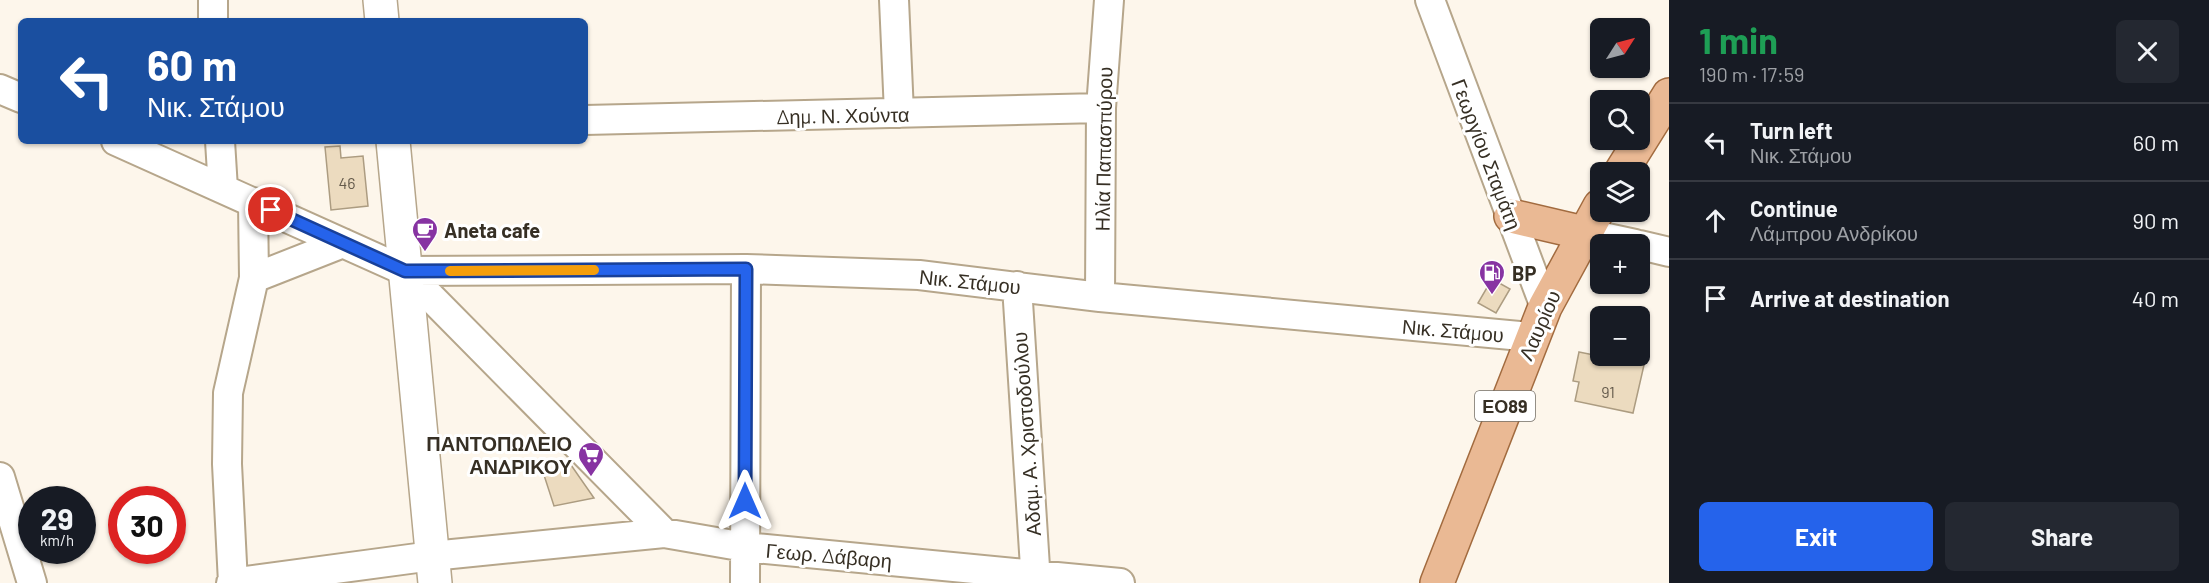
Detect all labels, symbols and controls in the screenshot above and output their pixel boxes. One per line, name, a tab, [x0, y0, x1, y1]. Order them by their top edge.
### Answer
north arrow	[1590, 18, 1650, 78]
map controls	[1590, 18, 1650, 366]
text: 1 min	[1699, 18, 1778, 61]
button: close	[2116, 20, 2179, 83]
text: 60 m	[147, 39, 237, 89]
icon: left	[48, 42, 126, 120]
text: 190 m · 17:59	[1699, 62, 1804, 86]
street label: Ηλία Παπασπύρου	[1090, 67, 1116, 231]
street label: Γεωργίου Σταμάτη	[1447, 75, 1527, 233]
text: Νικ. Στάμου	[147, 90, 285, 122]
button: search	[1590, 90, 1650, 150]
street label: Δημ. Ν. Χούντα	[776, 102, 910, 128]
text: Turn left	[1750, 117, 1833, 143]
icon: left	[1699, 126, 1732, 159]
text: 60 m	[2133, 129, 2179, 155]
text: Νικ. Στάμου	[1750, 143, 1852, 167]
button: layers	[1590, 162, 1650, 222]
house number: 46	[338, 173, 356, 192]
pin	[245, 184, 296, 235]
icon: arrive	[254, 193, 287, 226]
text: Continue	[1750, 195, 1838, 221]
icon: ahead	[1699, 204, 1732, 237]
text: 90 m	[2133, 207, 2179, 233]
cafe icon: Aneta cafe	[410, 215, 440, 253]
place label: Aneta cafe	[444, 218, 540, 242]
text: Λάμπρου Ανδρίκου	[1750, 221, 1918, 245]
button: +	[1590, 234, 1650, 294]
fuel station icon: BP	[1477, 258, 1507, 296]
place label: BP	[1512, 261, 1536, 285]
street label: Νικ. Στάμου	[918, 264, 1022, 298]
icon: arrive	[1699, 282, 1732, 315]
text: Arrive at destination	[1750, 285, 1949, 311]
text: 40 m	[2132, 285, 2179, 311]
street label: Λαυρίου	[1513, 286, 1565, 364]
button: −	[1590, 306, 1650, 366]
street label: Νικ. Στάμου	[1401, 314, 1505, 346]
street label: Αδαμ. Α. Χριστοδούλου	[1007, 331, 1045, 537]
house number: 91	[1601, 382, 1615, 401]
road number: ΕΟ89	[1475, 391, 1535, 421]
place label: ΠΑΝΤΟΠΩΛΕΙΟ ΑΝΔΡΙΚΟΥ	[426, 431, 573, 478]
supermarket icon: ΠΑΝΤΟΠΩΛΕΙΟ ΑΝΔΡΙΚΟΥ	[576, 440, 606, 478]
position arrow	[713, 469, 777, 533]
speed limit sign: 30	[108, 486, 186, 564]
text: 29	[41, 500, 73, 536]
button: Exit	[1699, 502, 1933, 571]
button: Share	[1945, 502, 2179, 571]
text: km/h	[40, 531, 74, 549]
street label: Γεωρ. Δάβαρη	[765, 538, 893, 572]

